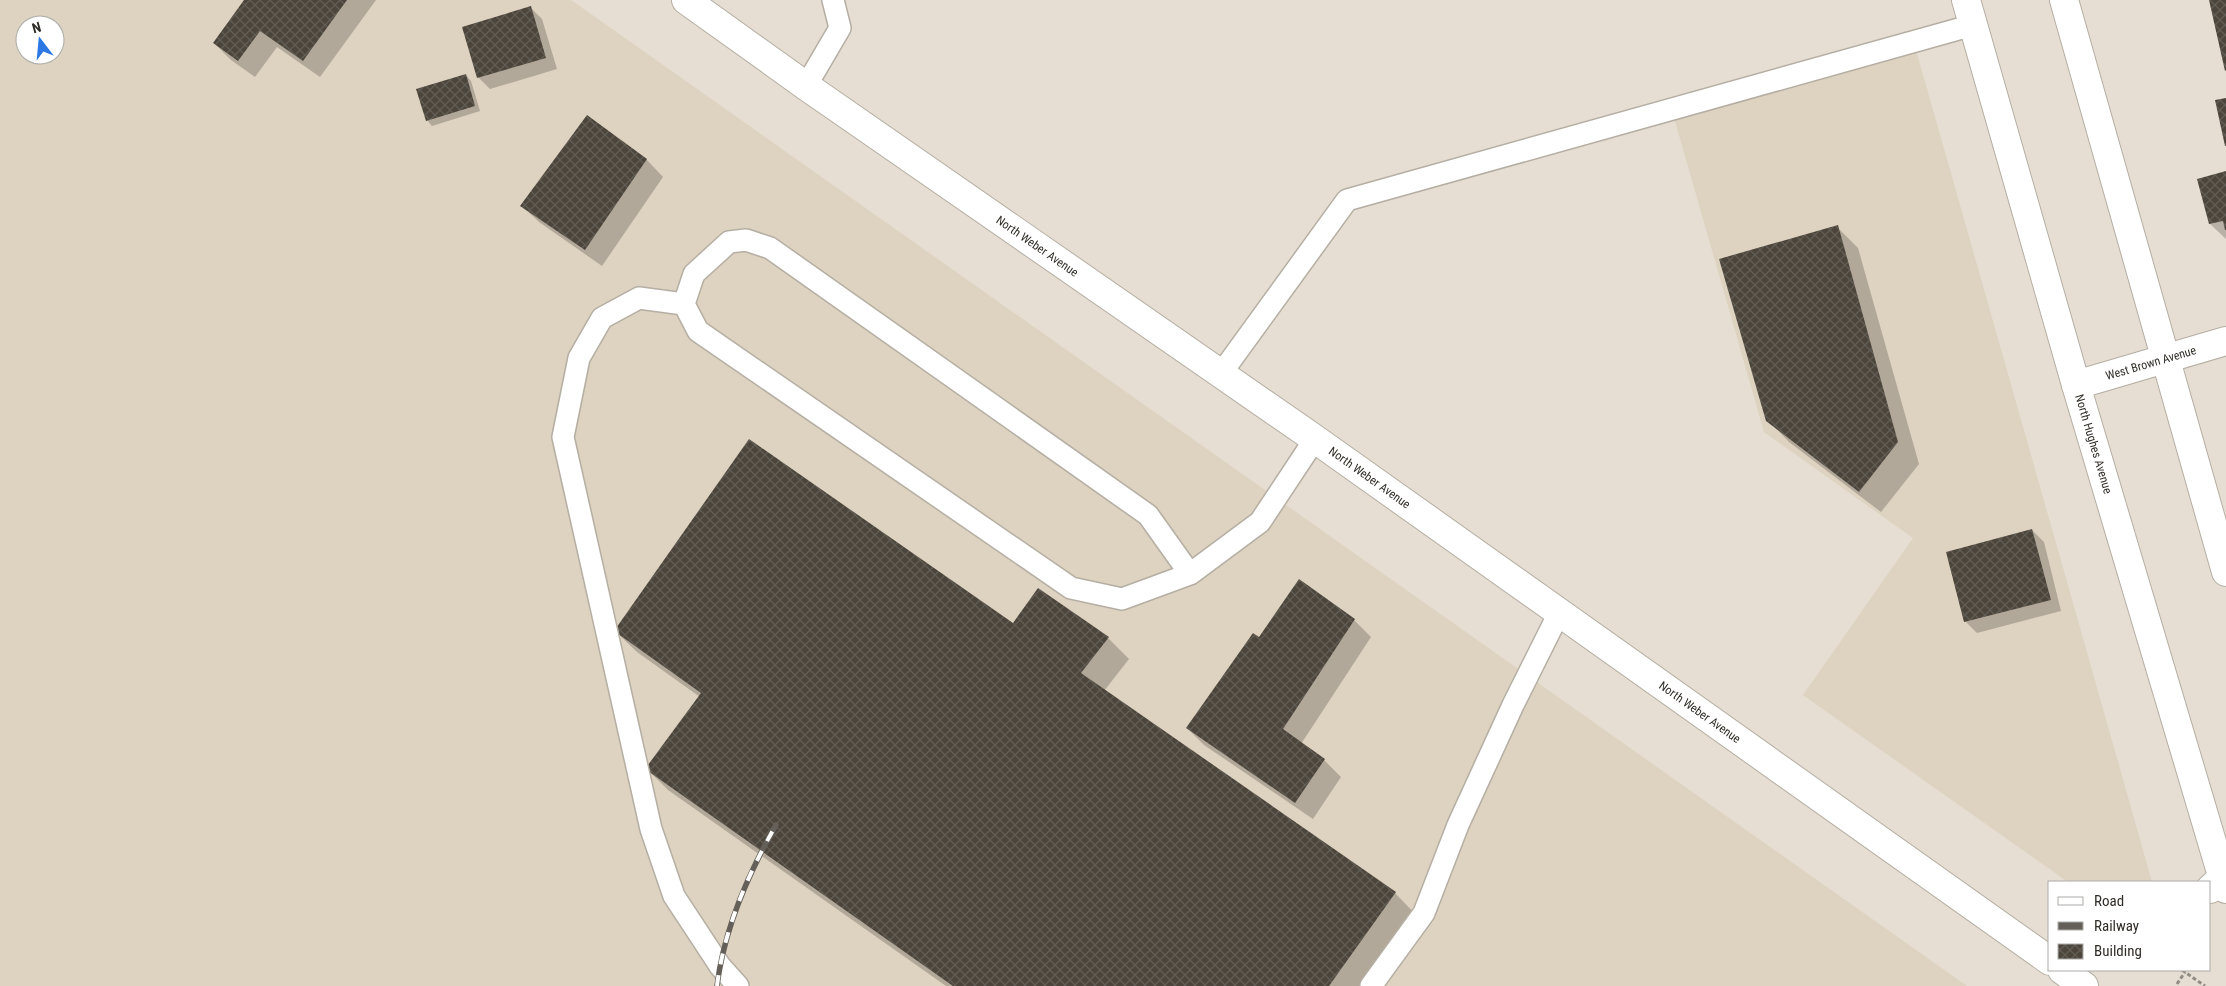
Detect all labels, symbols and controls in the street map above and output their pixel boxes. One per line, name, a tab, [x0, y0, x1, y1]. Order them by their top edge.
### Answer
north arrow	[15, 15, 65, 65]
text: N	[30, 19, 43, 36]
street label: North Weber Avenue	[993, 213, 1081, 280]
street label: West Brown Avenue	[2104, 343, 2198, 383]
street label: North Hughes Avenue	[2072, 393, 2115, 496]
street label: North Weber Avenue	[1326, 444, 1413, 512]
street label: North Weber Avenue	[1656, 679, 1744, 746]
legend	[2048, 881, 2211, 971]
text: Road	[2094, 892, 2124, 910]
text: Railway	[2094, 917, 2139, 935]
text: Building	[2094, 942, 2142, 960]

